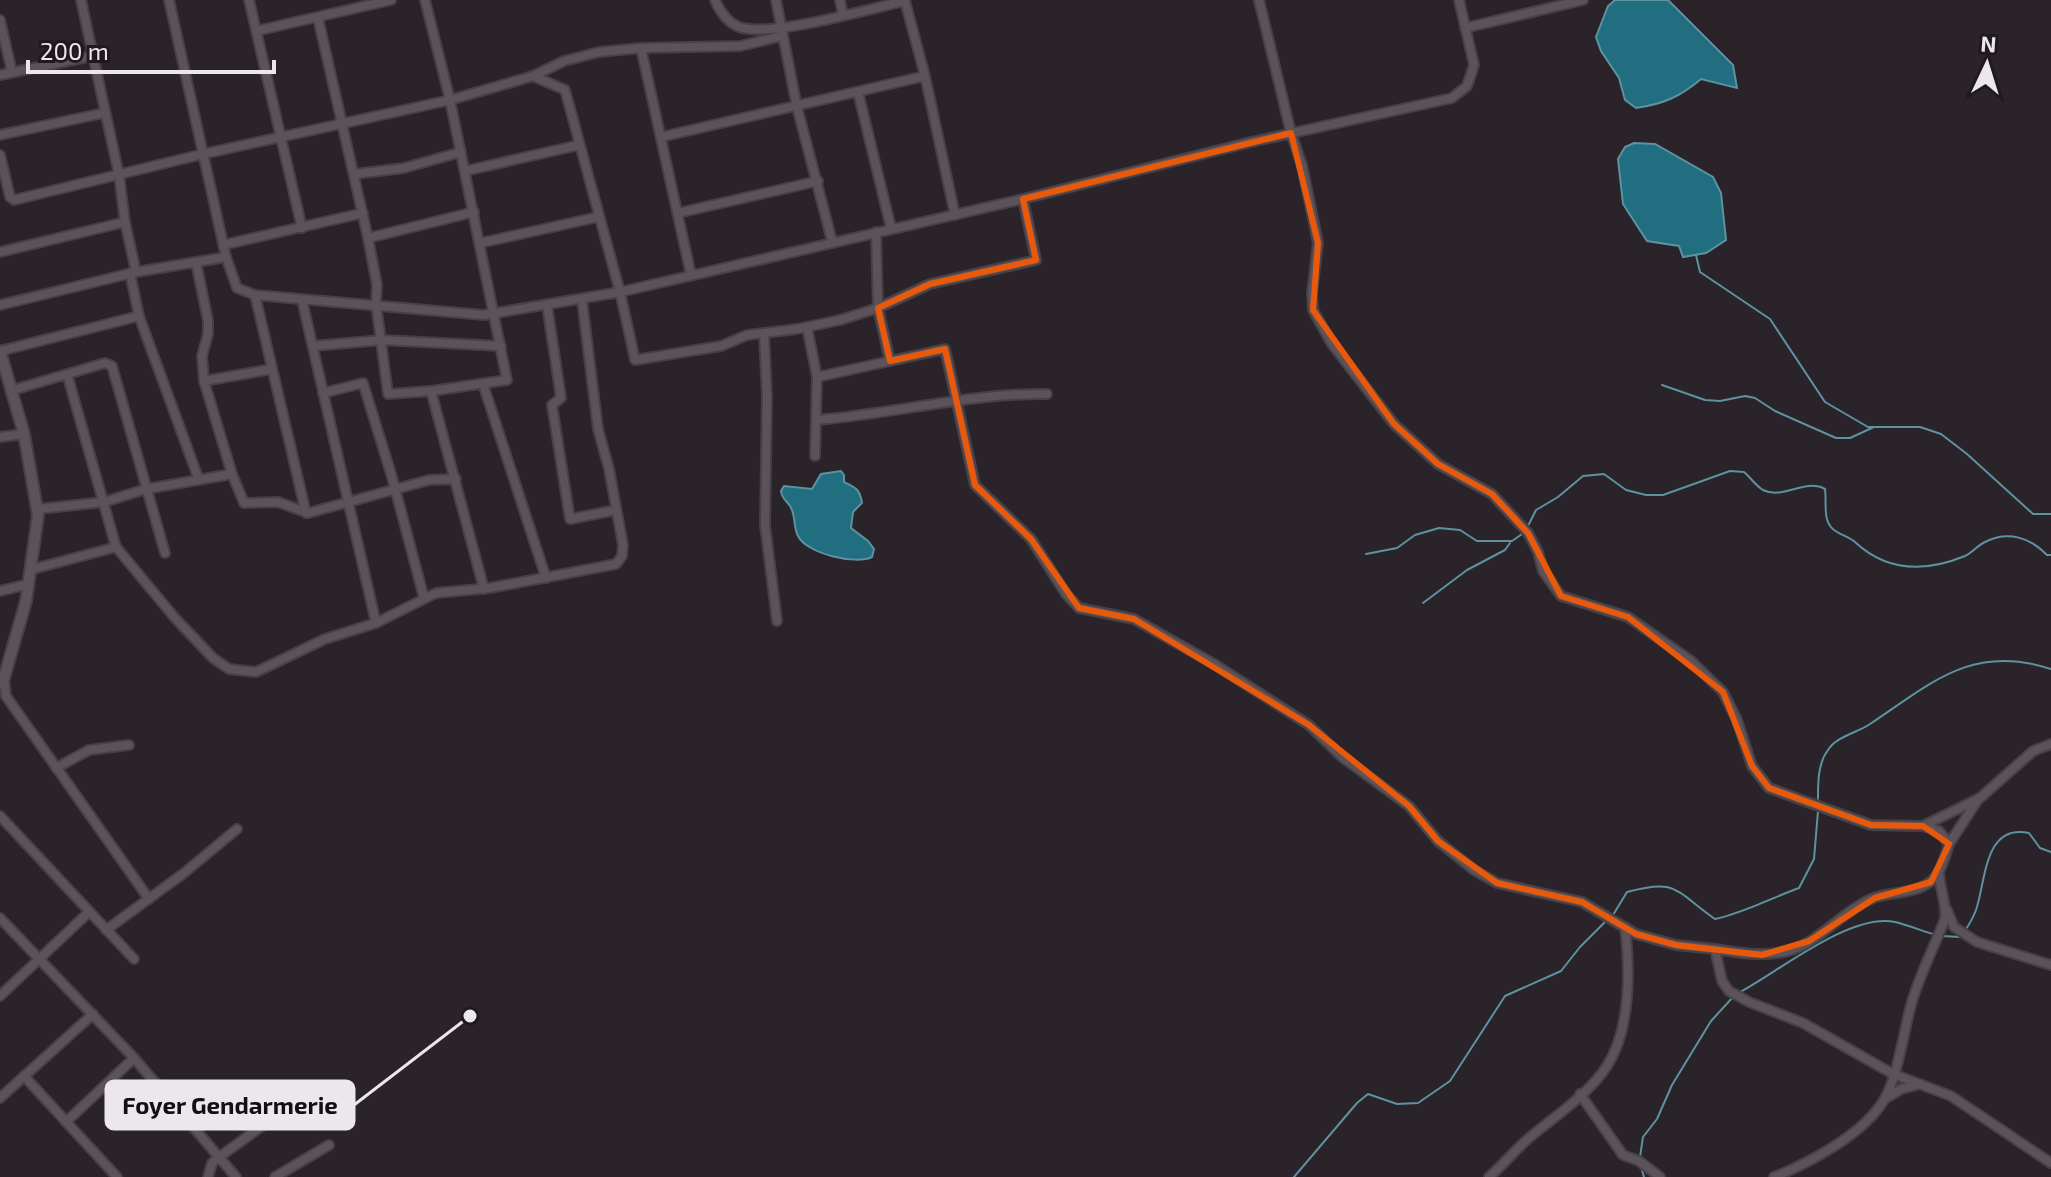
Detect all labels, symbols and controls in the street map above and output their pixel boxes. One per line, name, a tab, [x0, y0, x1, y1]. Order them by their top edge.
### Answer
scale bar	[28, 24, 274, 74]
north arrow	[1947, 24, 2027, 104]
text: N	[1980, 30, 1997, 57]
text: 200 m	[40, 36, 109, 65]
callout: Foyer Gendarmerie	[106, 1081, 354, 1129]
text: Foyer Gendarmerie	[122, 1090, 338, 1119]

